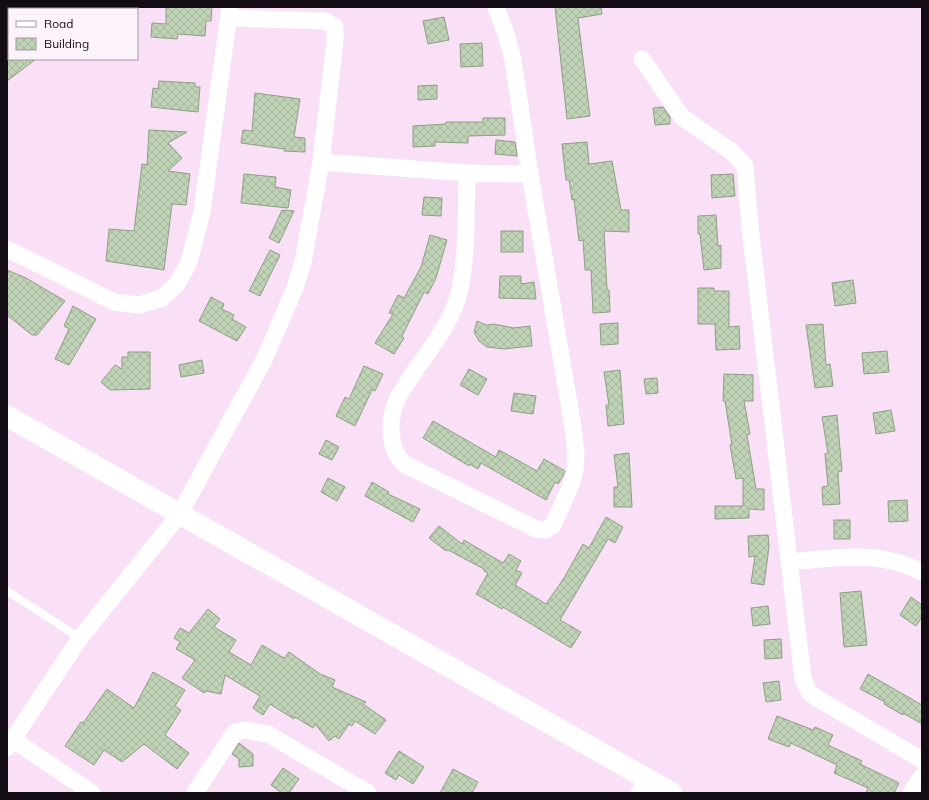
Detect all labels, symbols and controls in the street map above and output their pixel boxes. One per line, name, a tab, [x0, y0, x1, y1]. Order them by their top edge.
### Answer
legend	[8, 8, 138, 60]
text: Road	[44, 16, 73, 31]
text: Building	[44, 36, 89, 51]

